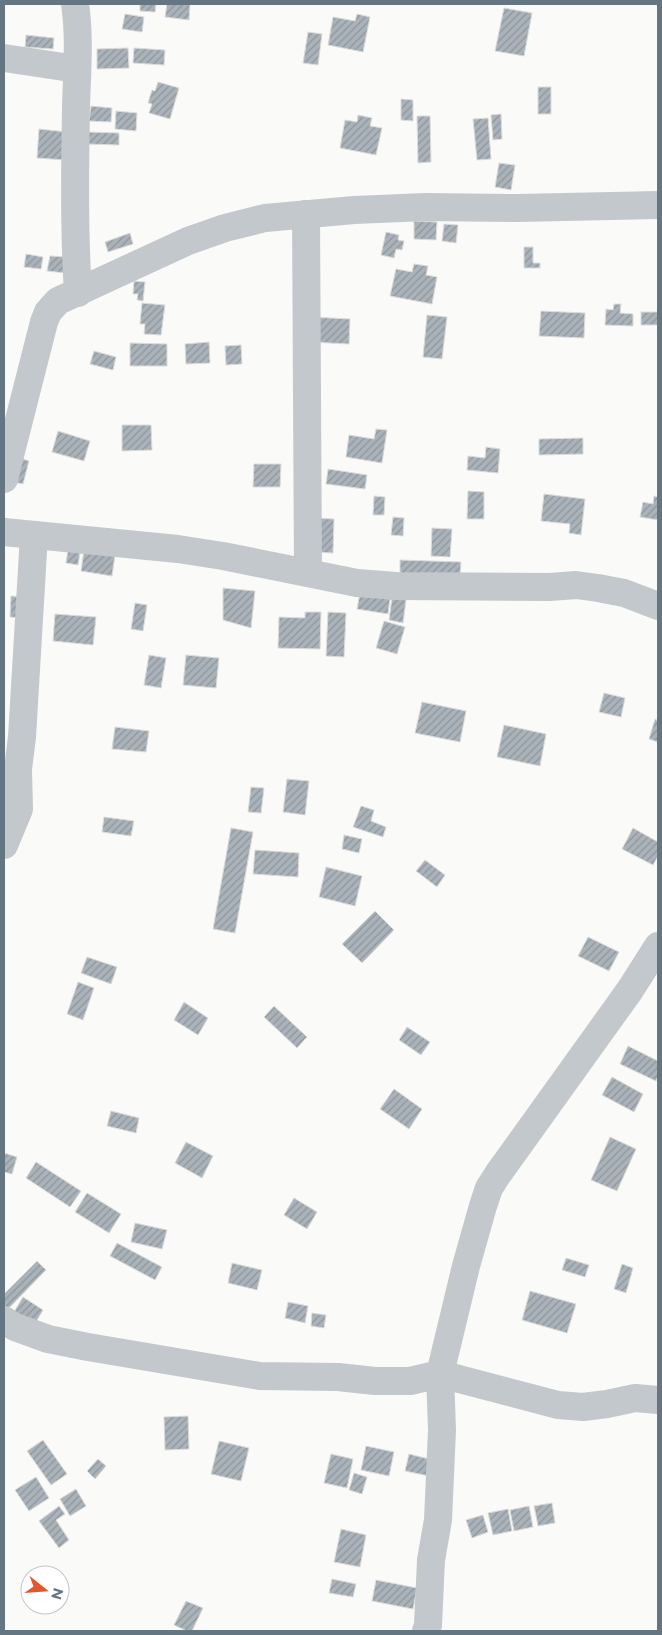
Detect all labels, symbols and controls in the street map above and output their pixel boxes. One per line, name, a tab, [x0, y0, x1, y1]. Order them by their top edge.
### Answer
north arrow	[20, 1565, 70, 1615]
text: N	[47, 1586, 68, 1602]

